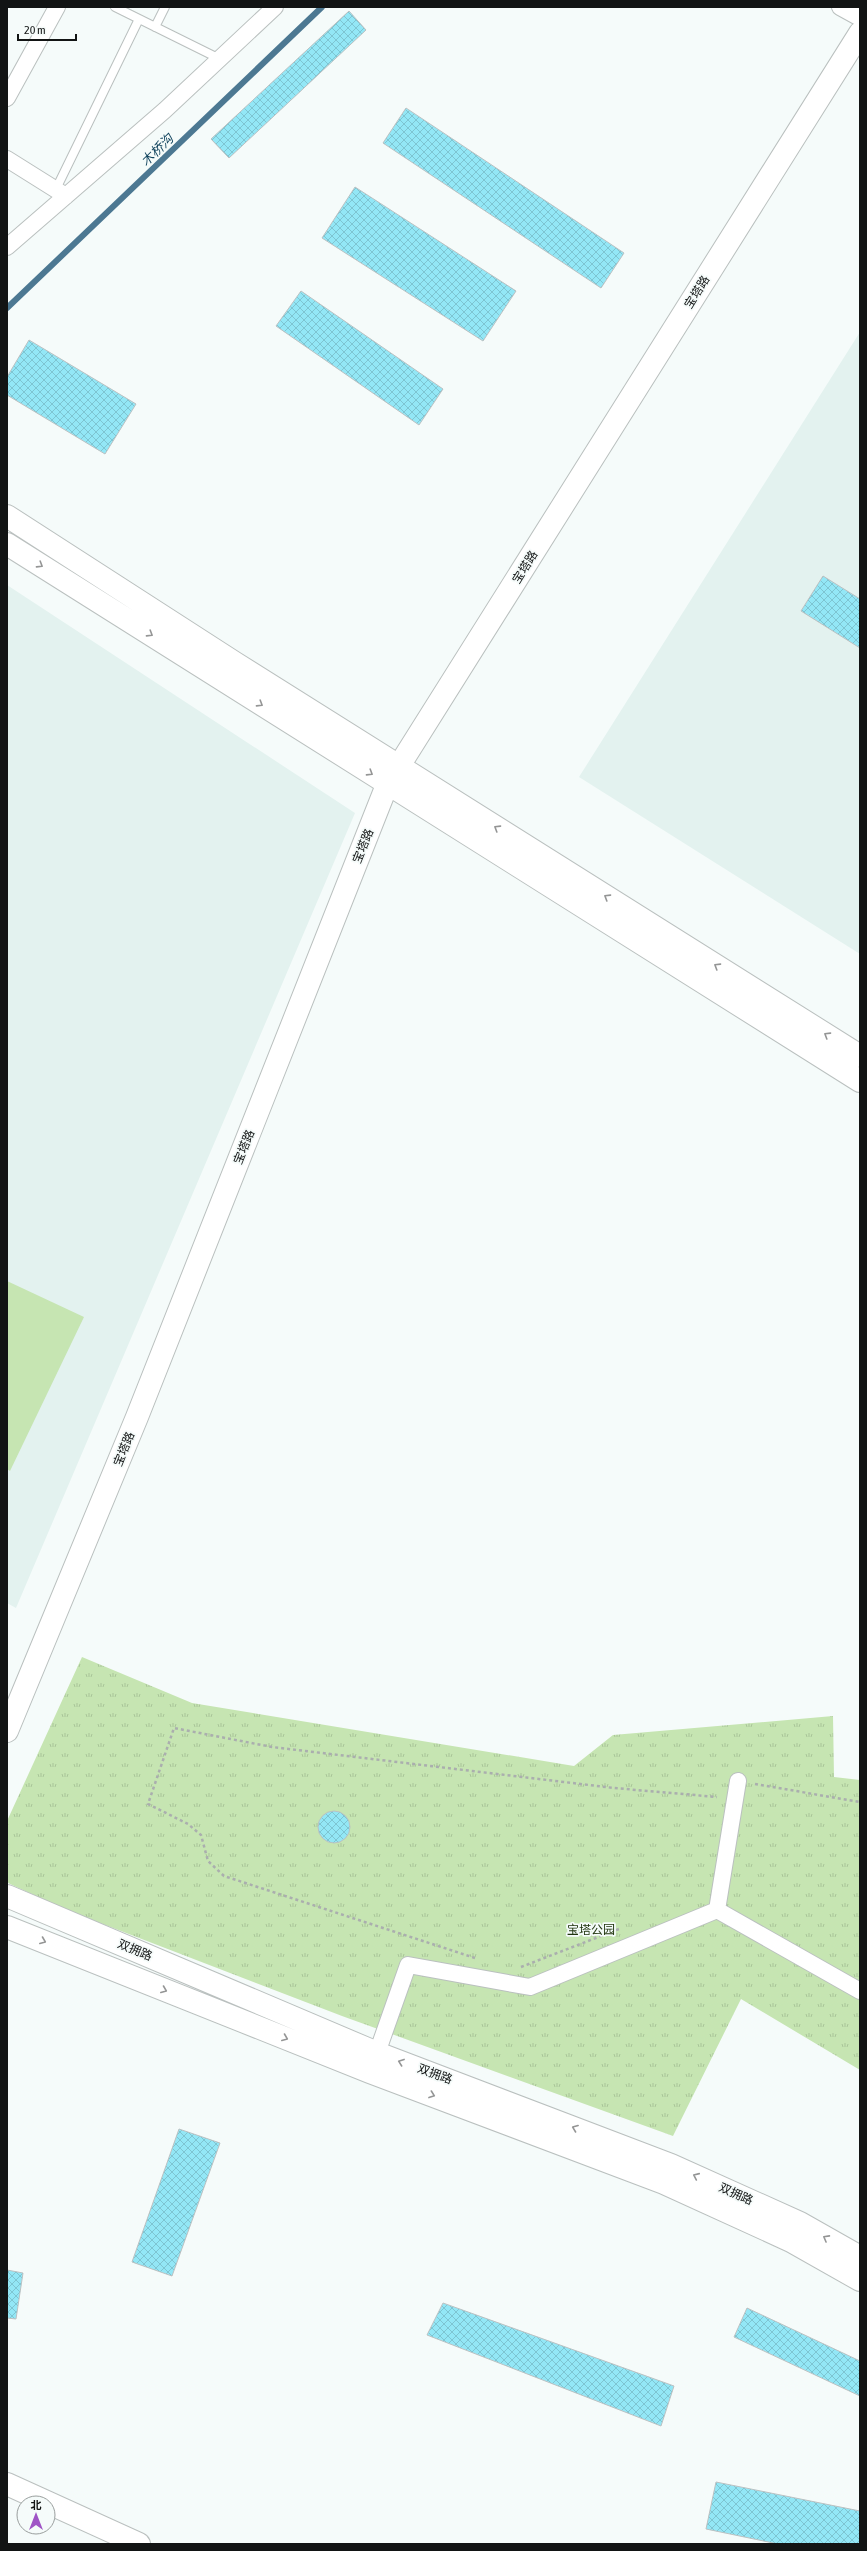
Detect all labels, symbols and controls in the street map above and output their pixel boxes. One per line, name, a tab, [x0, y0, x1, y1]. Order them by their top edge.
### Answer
scale bar	[18, 16, 76, 42]
text: 20 m	[24, 23, 46, 37]
water label: 木桥沟	[138, 130, 178, 169]
street label: 宝塔路	[682, 273, 712, 311]
street label: 宝塔路	[510, 548, 540, 586]
one-way arrow	[36, 560, 43, 568]
one-way arrow	[146, 630, 153, 637]
one-way arrow	[255, 699, 262, 706]
one-way arrow	[365, 769, 372, 776]
one-way arrow	[494, 825, 501, 833]
street label: 宝塔路	[350, 827, 376, 865]
one-way arrow	[604, 894, 611, 902]
one-way arrow	[714, 963, 721, 971]
one-way arrow	[824, 1033, 831, 1040]
street label: 宝塔路	[231, 1128, 257, 1166]
street label: 宝塔路	[111, 1430, 137, 1468]
park label: 宝塔公园	[567, 1923, 615, 1937]
one-way arrow	[40, 1937, 47, 1945]
street label: 双拥路	[116, 1937, 154, 1963]
one-way arrow	[160, 1985, 167, 1993]
one-way arrow	[281, 2033, 288, 2041]
one-way arrow	[398, 2058, 405, 2067]
street label: 双拥路	[416, 2061, 454, 2087]
one-way arrow	[428, 2090, 435, 2098]
one-way arrow	[572, 2125, 579, 2133]
one-way arrow	[692, 2173, 700, 2181]
street label: 双拥路	[717, 2180, 755, 2208]
one-way arrow	[823, 2235, 830, 2242]
north arrow	[16, 2495, 56, 2535]
text: 北	[31, 2499, 42, 2511]

